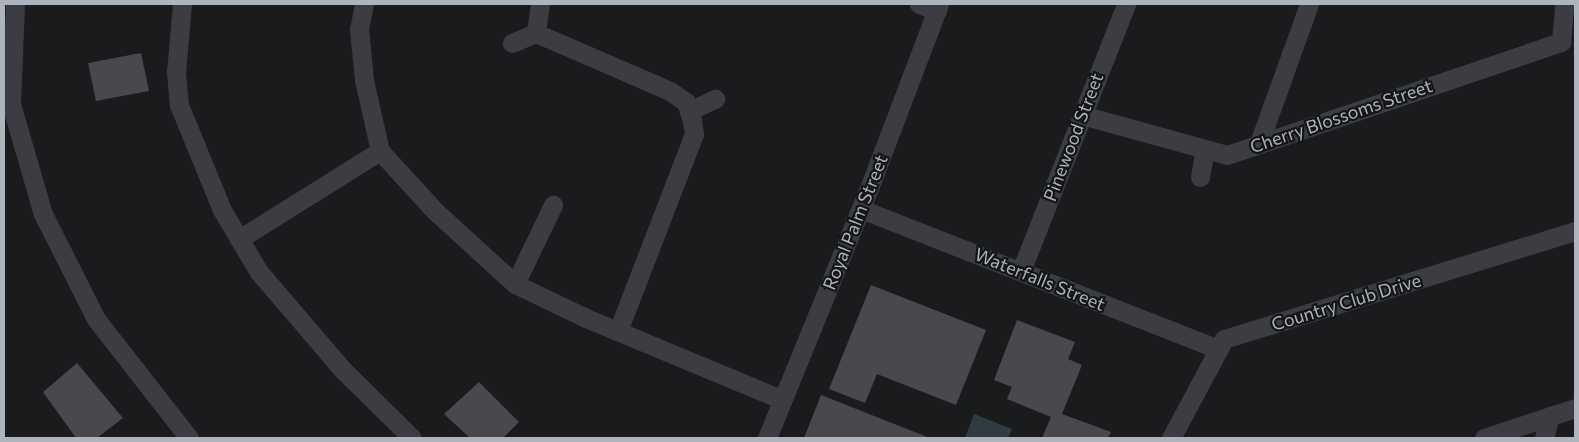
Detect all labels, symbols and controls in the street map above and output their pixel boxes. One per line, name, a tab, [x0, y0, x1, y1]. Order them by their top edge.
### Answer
street label: Pinewood Street	[1039, 70, 1107, 204]
street label: Cherry Blossoms Street	[1247, 75, 1435, 157]
street label: Royal Palm Street	[818, 151, 892, 293]
street label: Waterfalls Street	[972, 243, 1108, 315]
street label: Country Club Drive	[1269, 269, 1423, 335]

